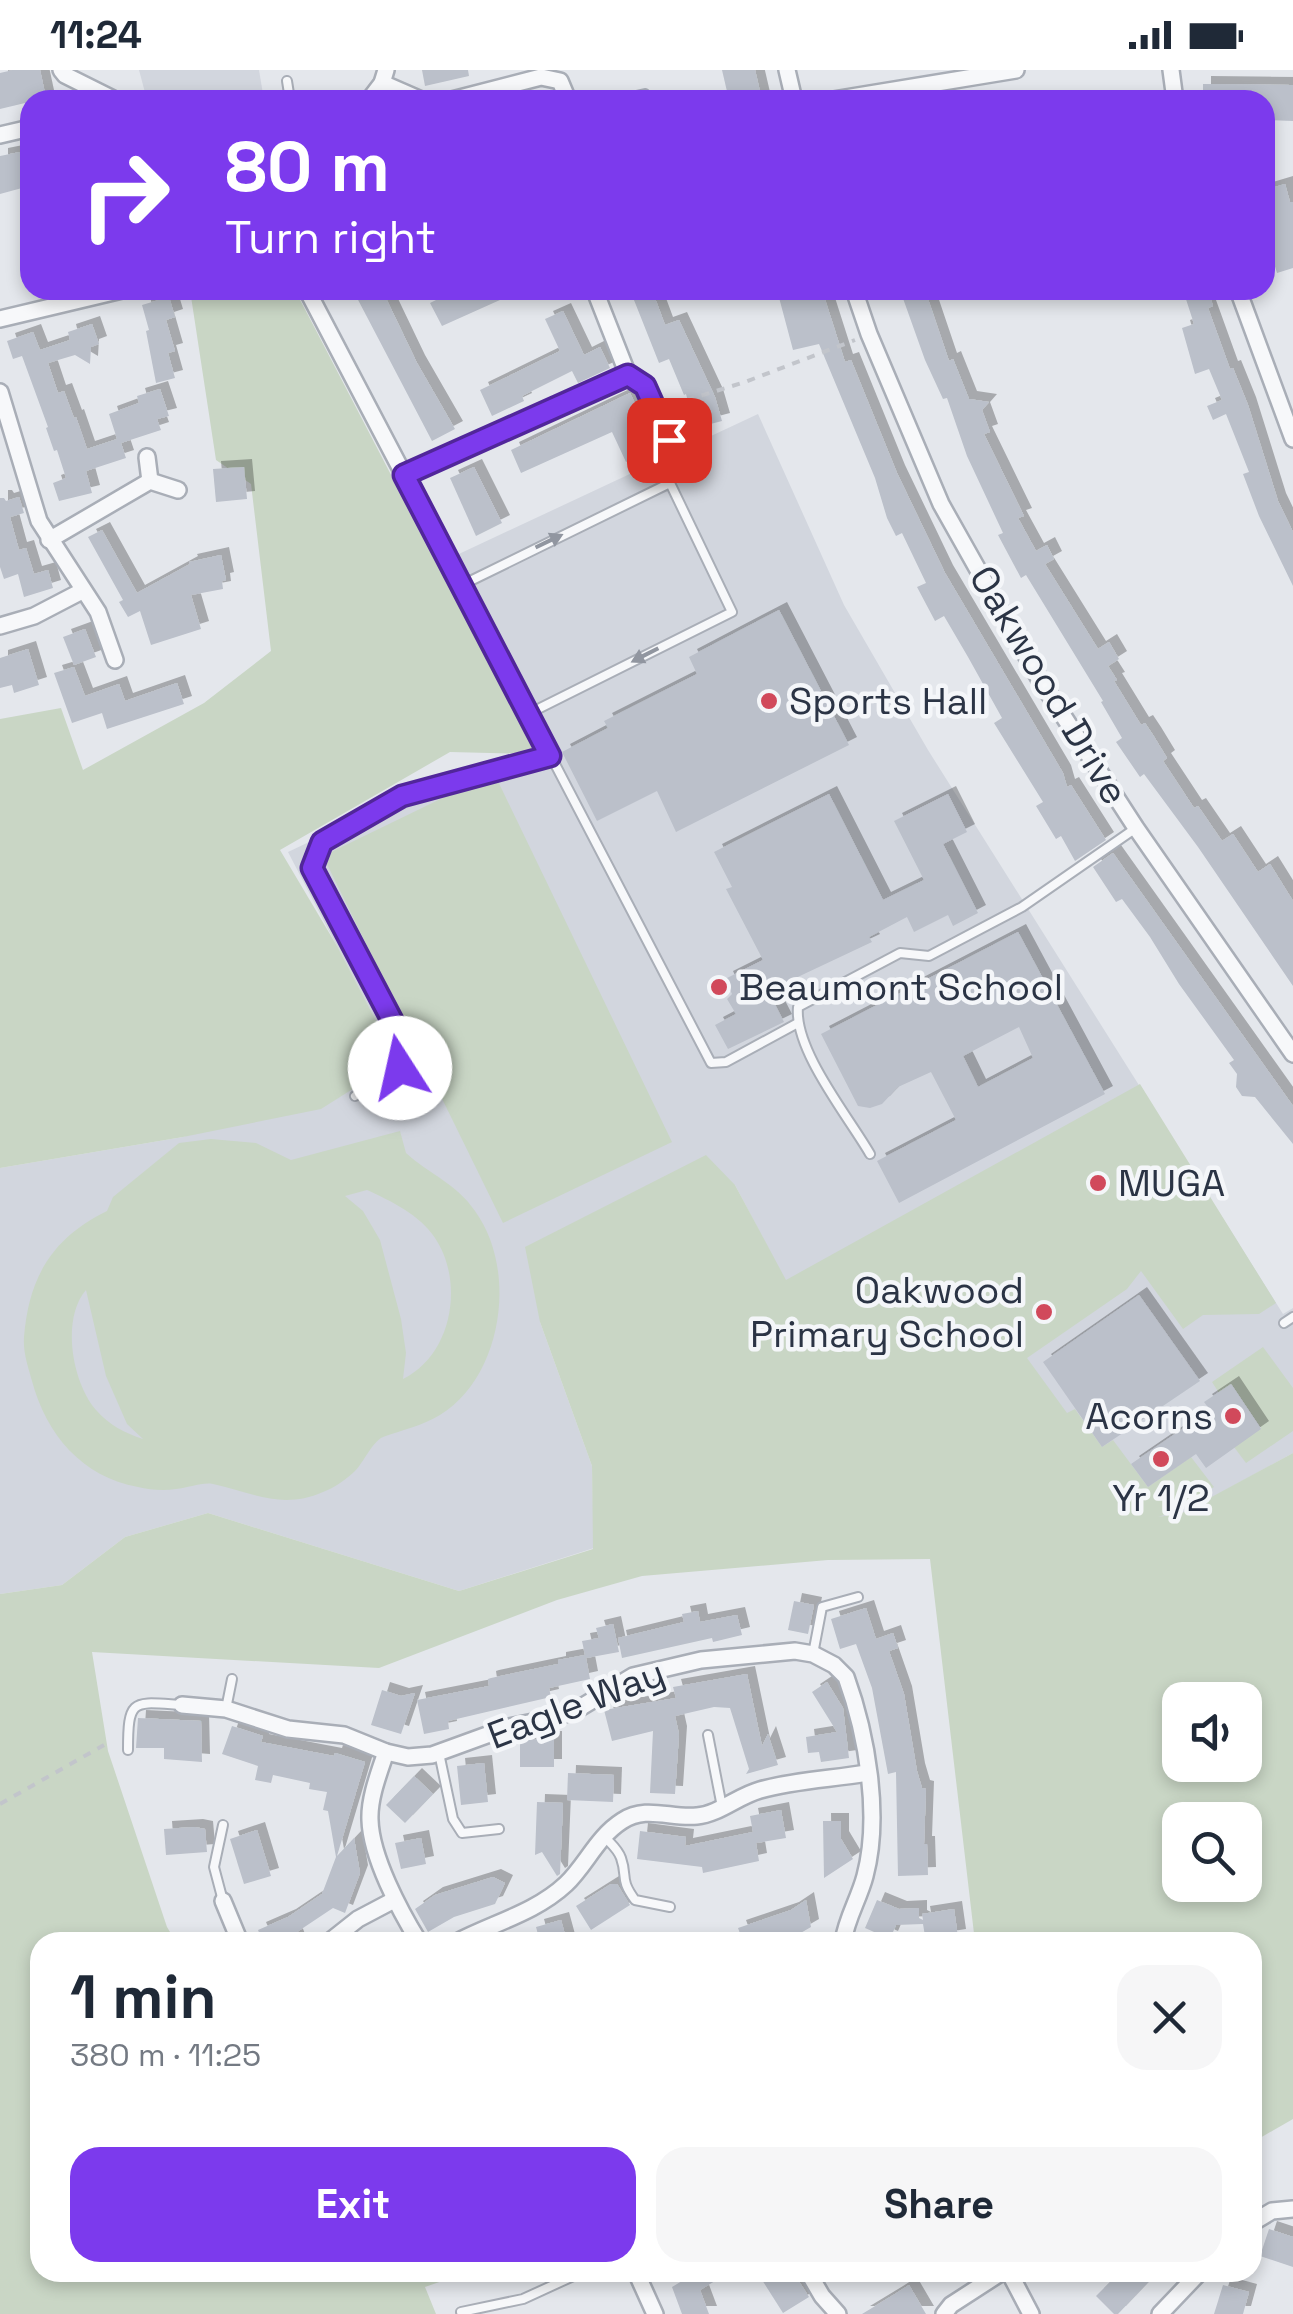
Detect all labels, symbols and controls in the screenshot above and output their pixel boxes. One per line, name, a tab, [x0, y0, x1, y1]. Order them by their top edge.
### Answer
text: 11:24	[50, 11, 142, 59]
text: 80 m	[225, 122, 390, 211]
icon: right	[60, 130, 190, 260]
text: Turn right	[225, 209, 436, 266]
pin	[627, 398, 712, 483]
icon: arrive	[642, 413, 697, 468]
one-way arrow	[535, 533, 564, 550]
street label: Oakwood Drive	[959, 557, 1139, 813]
one-way arrow	[630, 646, 659, 663]
place label: Sports Hall	[789, 677, 987, 725]
marker: Sports Hall	[758, 690, 780, 712]
place label: Beaumont School	[739, 963, 1063, 1011]
marker: Beaumont School	[708, 976, 730, 998]
position arrow	[348, 1016, 452, 1120]
place label: MUGA	[1118, 1159, 1225, 1207]
marker: MUGA	[1087, 1172, 1109, 1194]
place label: Oakwood Primary School	[750, 1266, 1024, 1358]
marker: Oakwood Primary School	[1033, 1301, 1055, 1323]
place label: Acorns	[1085, 1392, 1213, 1440]
marker: Acorns	[1222, 1405, 1244, 1427]
marker: Yr 1/2	[1150, 1448, 1172, 1470]
place label: Yr 1/2	[1112, 1474, 1210, 1522]
street label: Eagle Way	[481, 1648, 671, 1760]
map controls	[1162, 1682, 1262, 1902]
button: sound	[1162, 1682, 1262, 1782]
button: search	[1162, 1802, 1262, 1902]
text: 1 min	[70, 1959, 217, 2036]
button: close	[1117, 1965, 1222, 2070]
text: 380 m · 11:25	[70, 2035, 261, 2075]
button: Exit	[70, 2147, 636, 2262]
button: Share	[656, 2147, 1222, 2262]

